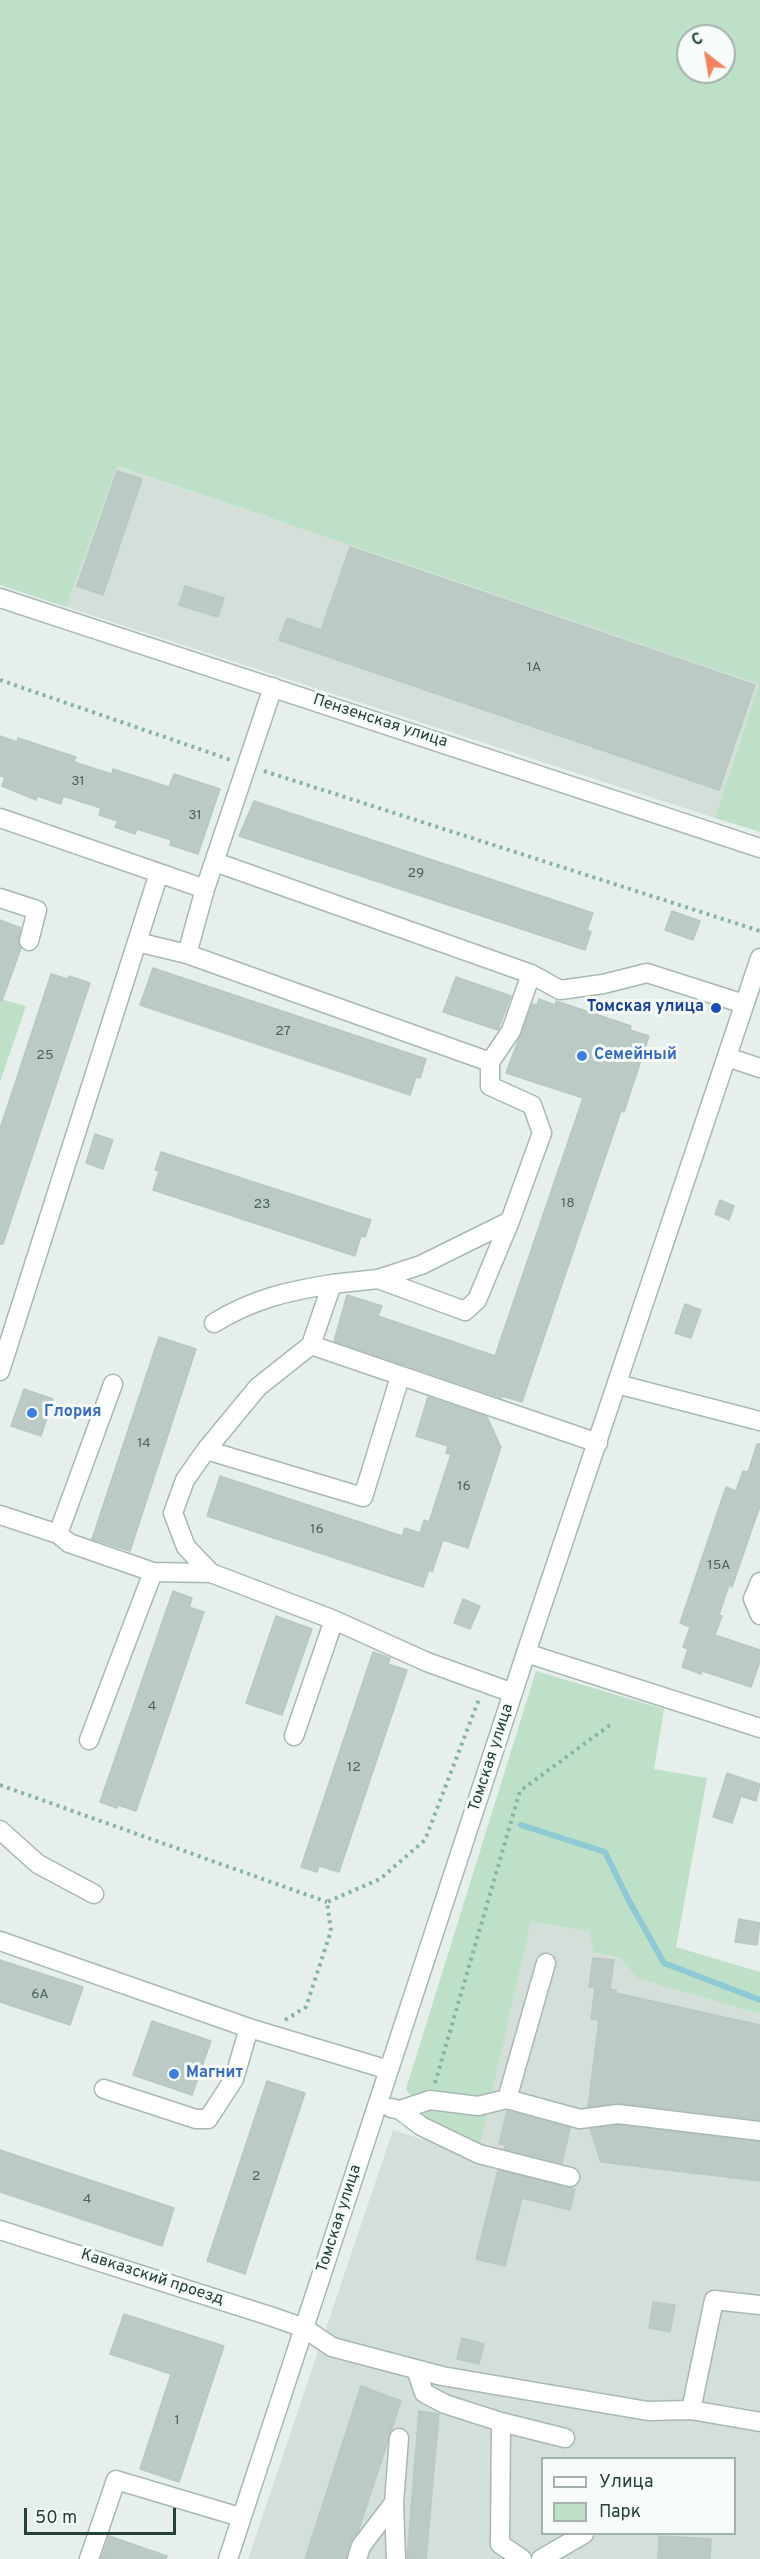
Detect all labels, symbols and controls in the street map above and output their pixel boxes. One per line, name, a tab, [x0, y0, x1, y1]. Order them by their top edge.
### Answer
north arrow	[676, 24, 736, 84]
text: С	[688, 29, 707, 51]
house number: 1А	[527, 660, 541, 676]
street label: Пензенская улица	[310, 691, 450, 753]
house number: 31	[71, 774, 85, 790]
house number: 31	[188, 808, 202, 824]
house number: 29	[408, 866, 424, 882]
place label: Томская улица	[587, 998, 704, 1018]
marker: Томская улица	[709, 1001, 723, 1015]
house number: 27	[275, 1024, 291, 1040]
place label: Семейный	[594, 1046, 677, 1066]
house number: 25	[36, 1048, 54, 1064]
marker: Семейный	[575, 1049, 589, 1063]
house number: 18	[561, 1196, 575, 1212]
house number: 23	[254, 1197, 270, 1213]
place label: Глория	[44, 1403, 101, 1423]
marker: Глория	[25, 1406, 39, 1420]
house number: 14	[137, 1436, 151, 1452]
house number: 16	[457, 1479, 471, 1495]
house number: 16	[310, 1522, 324, 1538]
house number: 15А	[707, 1558, 731, 1574]
house number: 4	[148, 1699, 156, 1715]
street label: Томская улица	[466, 1702, 518, 1814]
house number: 12	[347, 1760, 361, 1776]
house number: 6А	[31, 1987, 49, 2003]
place label: Магнит	[186, 2064, 243, 2084]
marker: Магнит	[167, 2067, 181, 2081]
street label: Томская улица	[314, 2163, 366, 2275]
house number: 2	[252, 2169, 260, 2185]
house number: 4	[83, 2192, 91, 2208]
street label: Кавказский проезд	[78, 2246, 226, 2310]
house number: 1	[174, 2413, 180, 2429]
legend	[541, 2457, 736, 2535]
text: Улица	[599, 2471, 653, 2494]
scale bar	[27, 2496, 178, 2534]
text: Парк	[599, 2501, 641, 2524]
text: 50 m	[35, 2507, 77, 2530]

